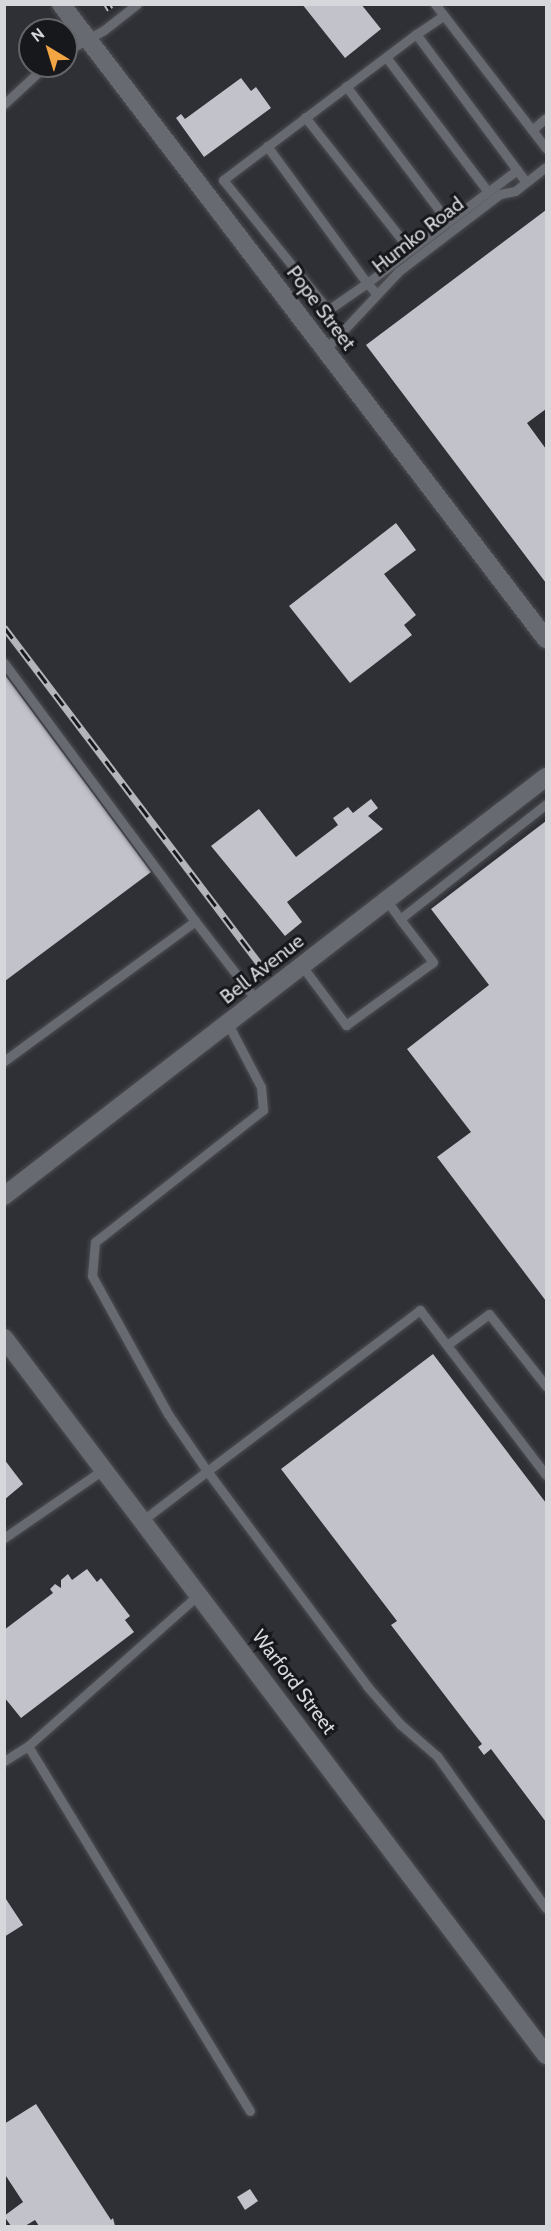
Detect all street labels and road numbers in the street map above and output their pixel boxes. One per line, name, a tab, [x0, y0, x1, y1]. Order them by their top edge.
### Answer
street label: Humko Road	[368, 192, 468, 278]
street label: Pope Street	[281, 261, 361, 355]
street label: Bell Avenue	[215, 929, 309, 1009]
street label: Warford Street	[247, 1625, 341, 1739]

